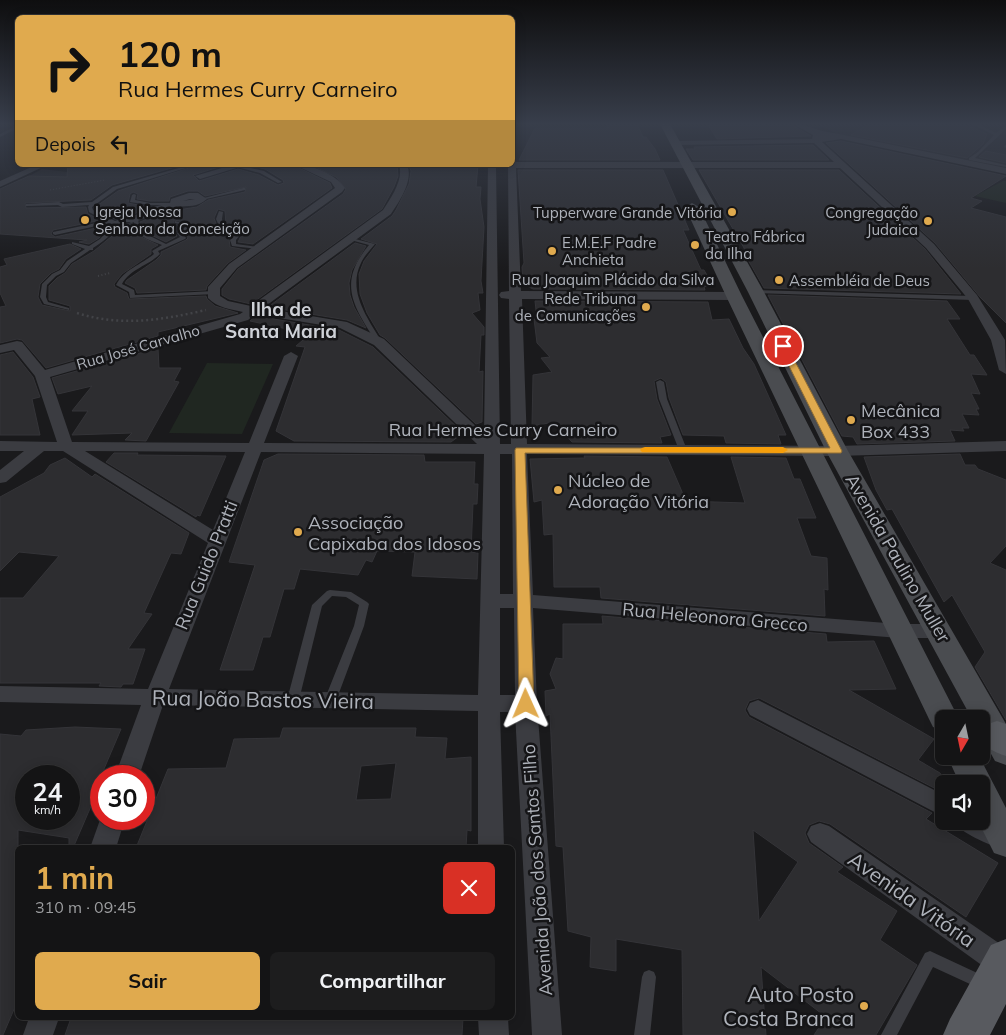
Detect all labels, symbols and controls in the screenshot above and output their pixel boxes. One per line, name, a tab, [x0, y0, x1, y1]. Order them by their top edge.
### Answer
text: 120 m	[118, 32, 222, 76]
icon: right	[35, 35, 100, 100]
text: Rua Hermes Curry Carneiro	[118, 75, 398, 103]
icon: left	[106, 130, 134, 158]
text: Depois	[35, 132, 96, 156]
place label: Igreja Nossa Senhora da Conceição	[95, 202, 250, 238]
place label: Tupperware Grande Vitória	[533, 203, 722, 222]
place label: Congregação Judaica	[825, 203, 918, 239]
marker: Tupperware Grande Vitória	[726, 206, 738, 218]
marker: Igreja Nossa Senhora da Conceição	[79, 214, 91, 226]
marker: Congregação Judaica	[922, 215, 934, 227]
place label: Teatro Fábrica da Ilha	[705, 227, 805, 263]
place label: E.M.E.F Padre Anchieta	[562, 233, 656, 269]
marker: Teatro Fábrica da Ilha	[689, 239, 701, 251]
marker: E.M.E.F Padre Anchieta	[546, 245, 558, 257]
street label: Rua Joaquim Plácido da Silva	[512, 270, 714, 289]
place label: Assembléia de Deus	[789, 271, 930, 290]
marker: Assembléia de Deus	[773, 274, 785, 286]
place label: Rede Tribuna de Comunicações	[515, 289, 636, 325]
district label: Ilha de Santa Maria	[225, 297, 337, 343]
marker: Rede Tribuna de Comunicações	[640, 301, 652, 313]
street label: Rua José Carvalho	[74, 320, 202, 374]
pin	[762, 325, 804, 367]
icon: arrive	[769, 332, 797, 360]
place label: Mecânica Box 433	[861, 399, 940, 443]
marker: Mecânica Box 433	[845, 414, 857, 426]
street label: Rua Hermes Curry Carneiro	[389, 418, 617, 441]
place label: Núcleo de Adoração Vitória	[568, 469, 709, 513]
street label: Avenida Paulino Muller	[840, 470, 956, 647]
marker: Núcleo de Adoração Vitória	[552, 484, 564, 496]
street label: Rua Guido Pratti	[170, 497, 242, 633]
place label: Associação Capixaba dos Idosos	[308, 511, 481, 555]
marker: Associação Capixaba dos Idosos	[292, 526, 304, 538]
street label: Rua Heleonora Grecco	[621, 597, 809, 637]
position arrow	[499, 677, 551, 729]
street label: Rua João Bastos Vieira	[152, 684, 374, 714]
north arrow	[935, 710, 990, 765]
map controls	[935, 710, 990, 830]
street label: Avenida João dos Santos Filho	[517, 744, 557, 996]
speed limit sign: 30	[90, 765, 155, 830]
button: sound	[935, 775, 990, 830]
text: 24	[32, 776, 63, 807]
text: km/h	[34, 802, 61, 817]
street label: Avenida Vitória	[843, 846, 981, 952]
text: 1 min	[35, 859, 114, 897]
button: close	[443, 862, 495, 914]
text: 310 m · 09:45	[35, 897, 136, 917]
button: Sair	[35, 952, 260, 1010]
button: Compartilhar	[270, 952, 495, 1010]
place label: Auto Posto Costa Branca	[723, 981, 854, 1031]
marker: Auto Posto Costa Branca	[858, 1000, 870, 1012]

